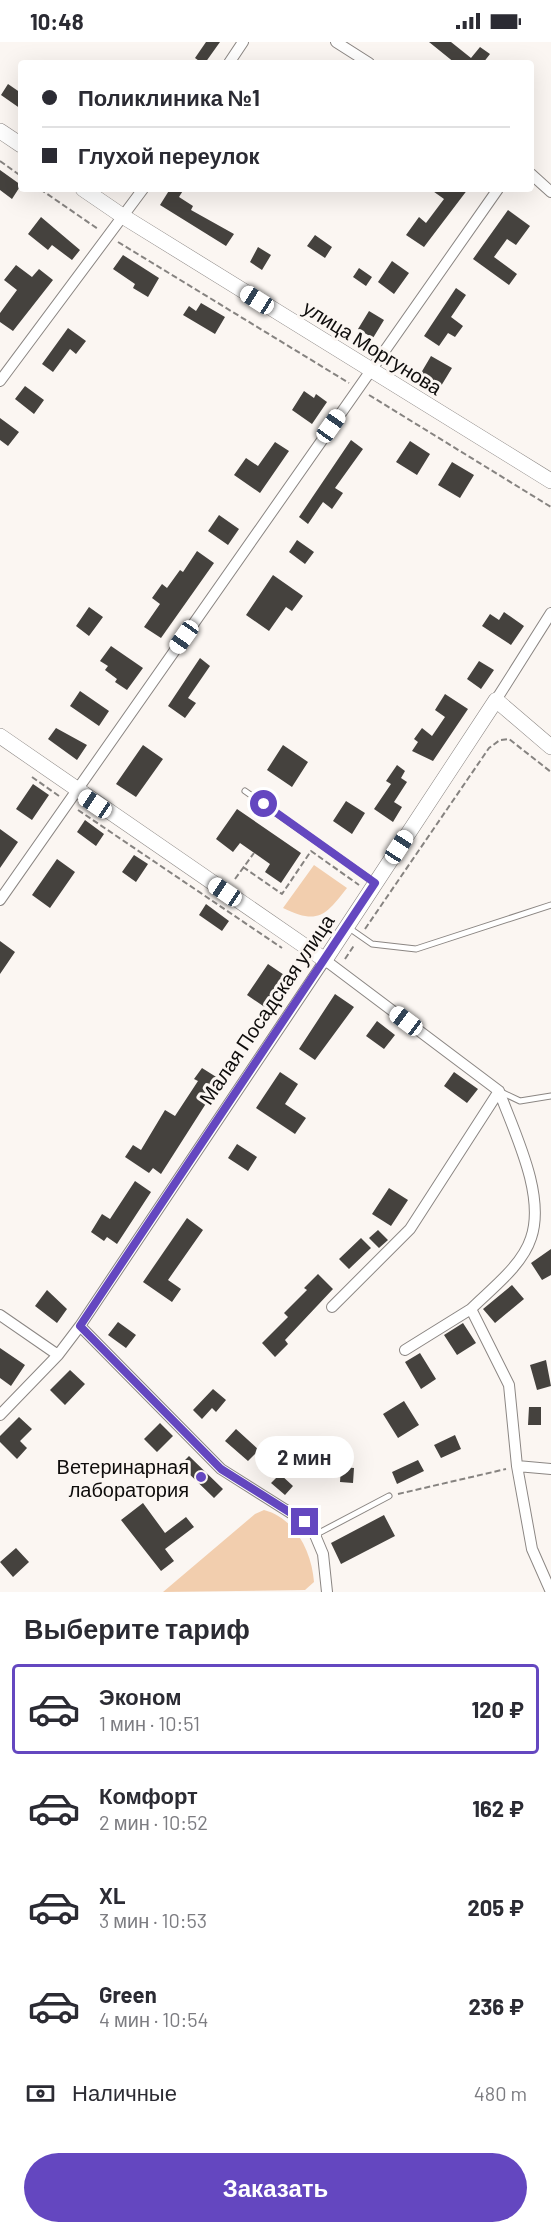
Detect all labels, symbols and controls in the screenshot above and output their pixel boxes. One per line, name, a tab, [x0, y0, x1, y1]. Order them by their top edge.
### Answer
text: 10:48	[30, 8, 84, 34]
text: Поликлиника №1	[78, 84, 260, 110]
text: Глухой переулок	[78, 142, 260, 168]
car	[237, 283, 277, 317]
street label: улица Моргунова	[299, 295, 448, 400]
car	[313, 406, 349, 446]
car	[166, 617, 202, 657]
car	[75, 786, 115, 822]
route start	[250, 790, 277, 817]
car	[382, 827, 416, 867]
car	[205, 874, 245, 910]
street label: Малая Посадская улица	[193, 909, 339, 1109]
car	[386, 1003, 426, 1039]
callout: 2 мин	[256, 1435, 354, 1477]
text: 2 мин	[277, 1445, 332, 1469]
place label: Ветеринарная лаборатория	[57, 1454, 189, 1501]
marker: Ветеринарная лаборатория	[194, 1470, 208, 1484]
route end	[291, 1508, 318, 1535]
text: Выберите тариф	[24, 1612, 250, 1644]
icon: car	[27, 1682, 81, 1736]
text: Эконом	[99, 1683, 182, 1709]
text: 120 ₽	[472, 1696, 524, 1722]
text: 1 мин · 10:51	[99, 1711, 200, 1735]
icon: car	[27, 1781, 81, 1835]
text: Комфорт	[99, 1782, 198, 1808]
text: 162 ₽	[472, 1795, 524, 1821]
text: 2 мин · 10:52	[99, 1810, 208, 1834]
icon: car	[27, 1880, 81, 1934]
text: XL	[99, 1882, 125, 1908]
text: 205 ₽	[467, 1894, 524, 1920]
text: 3 мин · 10:53	[99, 1908, 207, 1932]
icon: car	[27, 1979, 81, 2033]
text: Green	[99, 1981, 157, 2007]
text: 236 ₽	[468, 1993, 524, 2019]
text: 4 мин · 10:54	[99, 2007, 209, 2031]
icon: cash	[24, 2077, 57, 2110]
text: Наличные	[72, 2079, 177, 2105]
text: 480 m	[474, 2081, 527, 2105]
button: Заказать	[24, 2153, 527, 2222]

